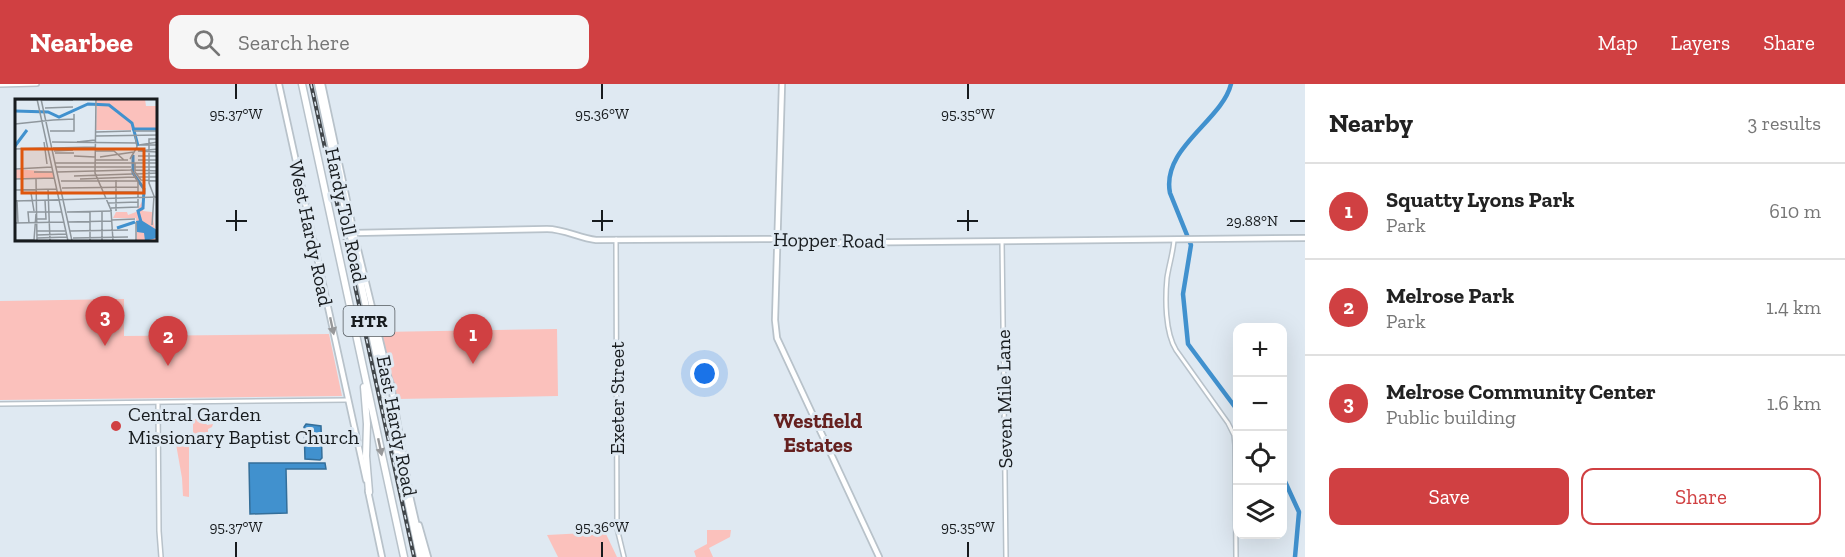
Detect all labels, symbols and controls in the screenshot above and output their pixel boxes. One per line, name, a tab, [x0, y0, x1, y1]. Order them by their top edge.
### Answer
search box	[169, 15, 589, 69]
text: Nearbee	[30, 26, 133, 59]
icon: search	[190, 26, 223, 59]
text: Search here	[238, 29, 350, 56]
text: Map	[1598, 30, 1638, 55]
text: Layers	[1671, 30, 1730, 55]
text: Share	[1763, 30, 1815, 55]
inset map	[15, 99, 158, 242]
text: 95.37°W	[209, 105, 263, 123]
text: 95.36°W	[575, 105, 629, 123]
text: 95.35°W	[941, 105, 995, 123]
text: Nearby	[1329, 107, 1413, 139]
text: 3 results	[1747, 111, 1821, 135]
street label: Hardy Toll Road	[320, 145, 372, 285]
street label: West Hardy Road	[284, 158, 338, 308]
text: Squatty Lyons Park	[1386, 186, 1574, 213]
text: 1	[1344, 199, 1353, 223]
text: 610 m	[1769, 199, 1821, 223]
text: 29.88°N	[1226, 212, 1278, 230]
text: Park	[1386, 213, 1426, 237]
street label: Hopper Road	[773, 227, 885, 253]
text: Melrose Park	[1386, 282, 1514, 309]
text: 2	[1343, 295, 1354, 319]
text: 1.4 km	[1766, 295, 1821, 319]
pin: 3	[86, 296, 124, 346]
road number: HTR	[344, 306, 394, 336]
text: Park	[1386, 309, 1426, 333]
pin: 1	[454, 314, 492, 364]
pin: 2	[148, 316, 188, 366]
one-way arrow	[327, 317, 337, 335]
map controls	[1233, 323, 1287, 539]
button: +	[1233, 323, 1287, 377]
street label: Seven Mile Lane	[991, 329, 1017, 469]
street label: Exeter Street	[605, 341, 629, 455]
street label: East Hardy Road	[372, 353, 422, 499]
your location	[690, 359, 719, 388]
button: −	[1233, 377, 1287, 431]
text: Melrose Community Center	[1386, 378, 1656, 405]
text: 3	[1343, 391, 1354, 415]
text: 1.6 km	[1767, 391, 1821, 415]
place label: Central Garden Missionary Baptist Church	[128, 402, 360, 449]
text: Public building	[1386, 405, 1516, 429]
district label: Westfield Estates	[774, 408, 862, 457]
marker: Central Garden Missionary Baptist Church	[109, 419, 123, 433]
button: locate	[1233, 431, 1287, 485]
one-way arrow	[376, 437, 385, 456]
button: Save	[1329, 468, 1569, 525]
button: Share	[1581, 468, 1821, 525]
button: layers	[1233, 485, 1287, 539]
text: 95.37°W	[209, 518, 263, 536]
text: 95.36°W	[575, 518, 629, 536]
text: 95.35°W	[941, 518, 995, 536]

